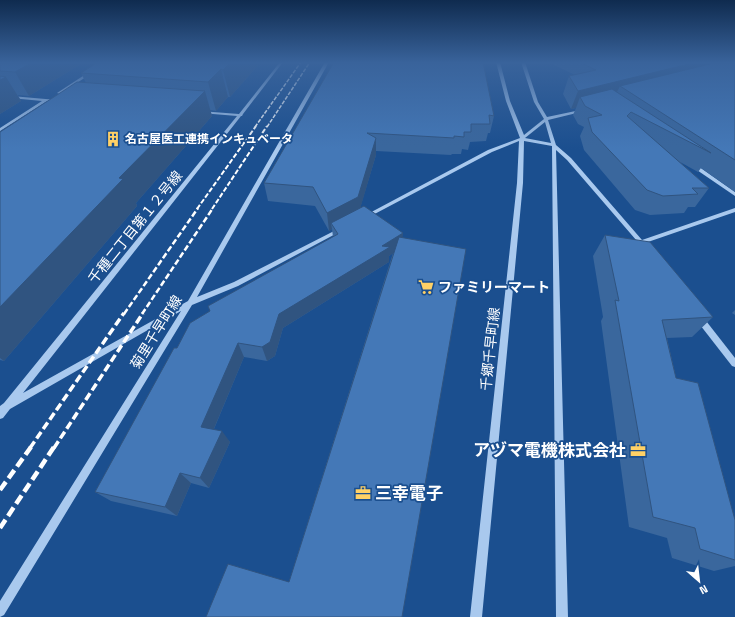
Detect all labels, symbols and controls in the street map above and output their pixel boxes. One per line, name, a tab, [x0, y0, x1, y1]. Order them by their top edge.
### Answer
place label: 名古屋医工連携インキュベータ	[125, 129, 293, 148]
building icon: 名古屋医工連携インキュベータ	[104, 130, 122, 148]
street label: 千種二丁目第１２号線	[82, 166, 187, 288]
place label: ファミリーマート	[438, 276, 550, 297]
supermarket icon: ファミリーマート	[417, 278, 435, 296]
street label: 菊里千早町線	[124, 291, 187, 373]
street label: 千郷千早町線	[475, 306, 504, 392]
place label: アヅマ電機株式会社	[473, 437, 626, 463]
office icon: アヅマ電機株式会社	[629, 441, 647, 459]
place label: 三幸電子	[375, 480, 443, 506]
office icon: 三幸電子	[354, 484, 372, 502]
north arrow	[679, 561, 719, 601]
text: N	[697, 581, 711, 599]

